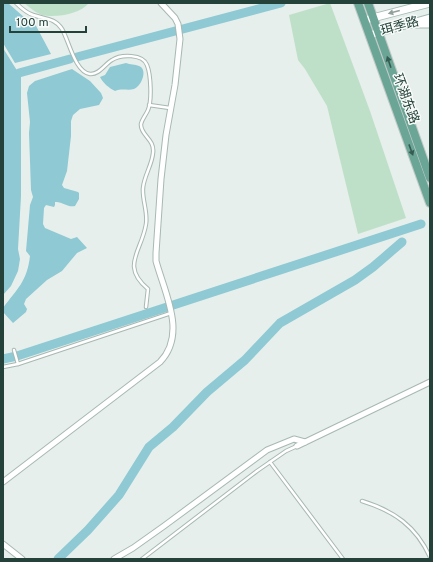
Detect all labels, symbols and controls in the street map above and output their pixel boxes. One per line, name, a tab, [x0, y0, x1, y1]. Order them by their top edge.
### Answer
scale bar	[10, 8, 86, 34]
one-way arrow	[387, 10, 400, 16]
street label: 珥季路	[379, 14, 421, 40]
text: 100 m	[16, 15, 49, 31]
one-way arrow	[385, 55, 391, 67]
street label: 环湖东路	[389, 72, 421, 126]
one-way arrow	[409, 145, 415, 157]

